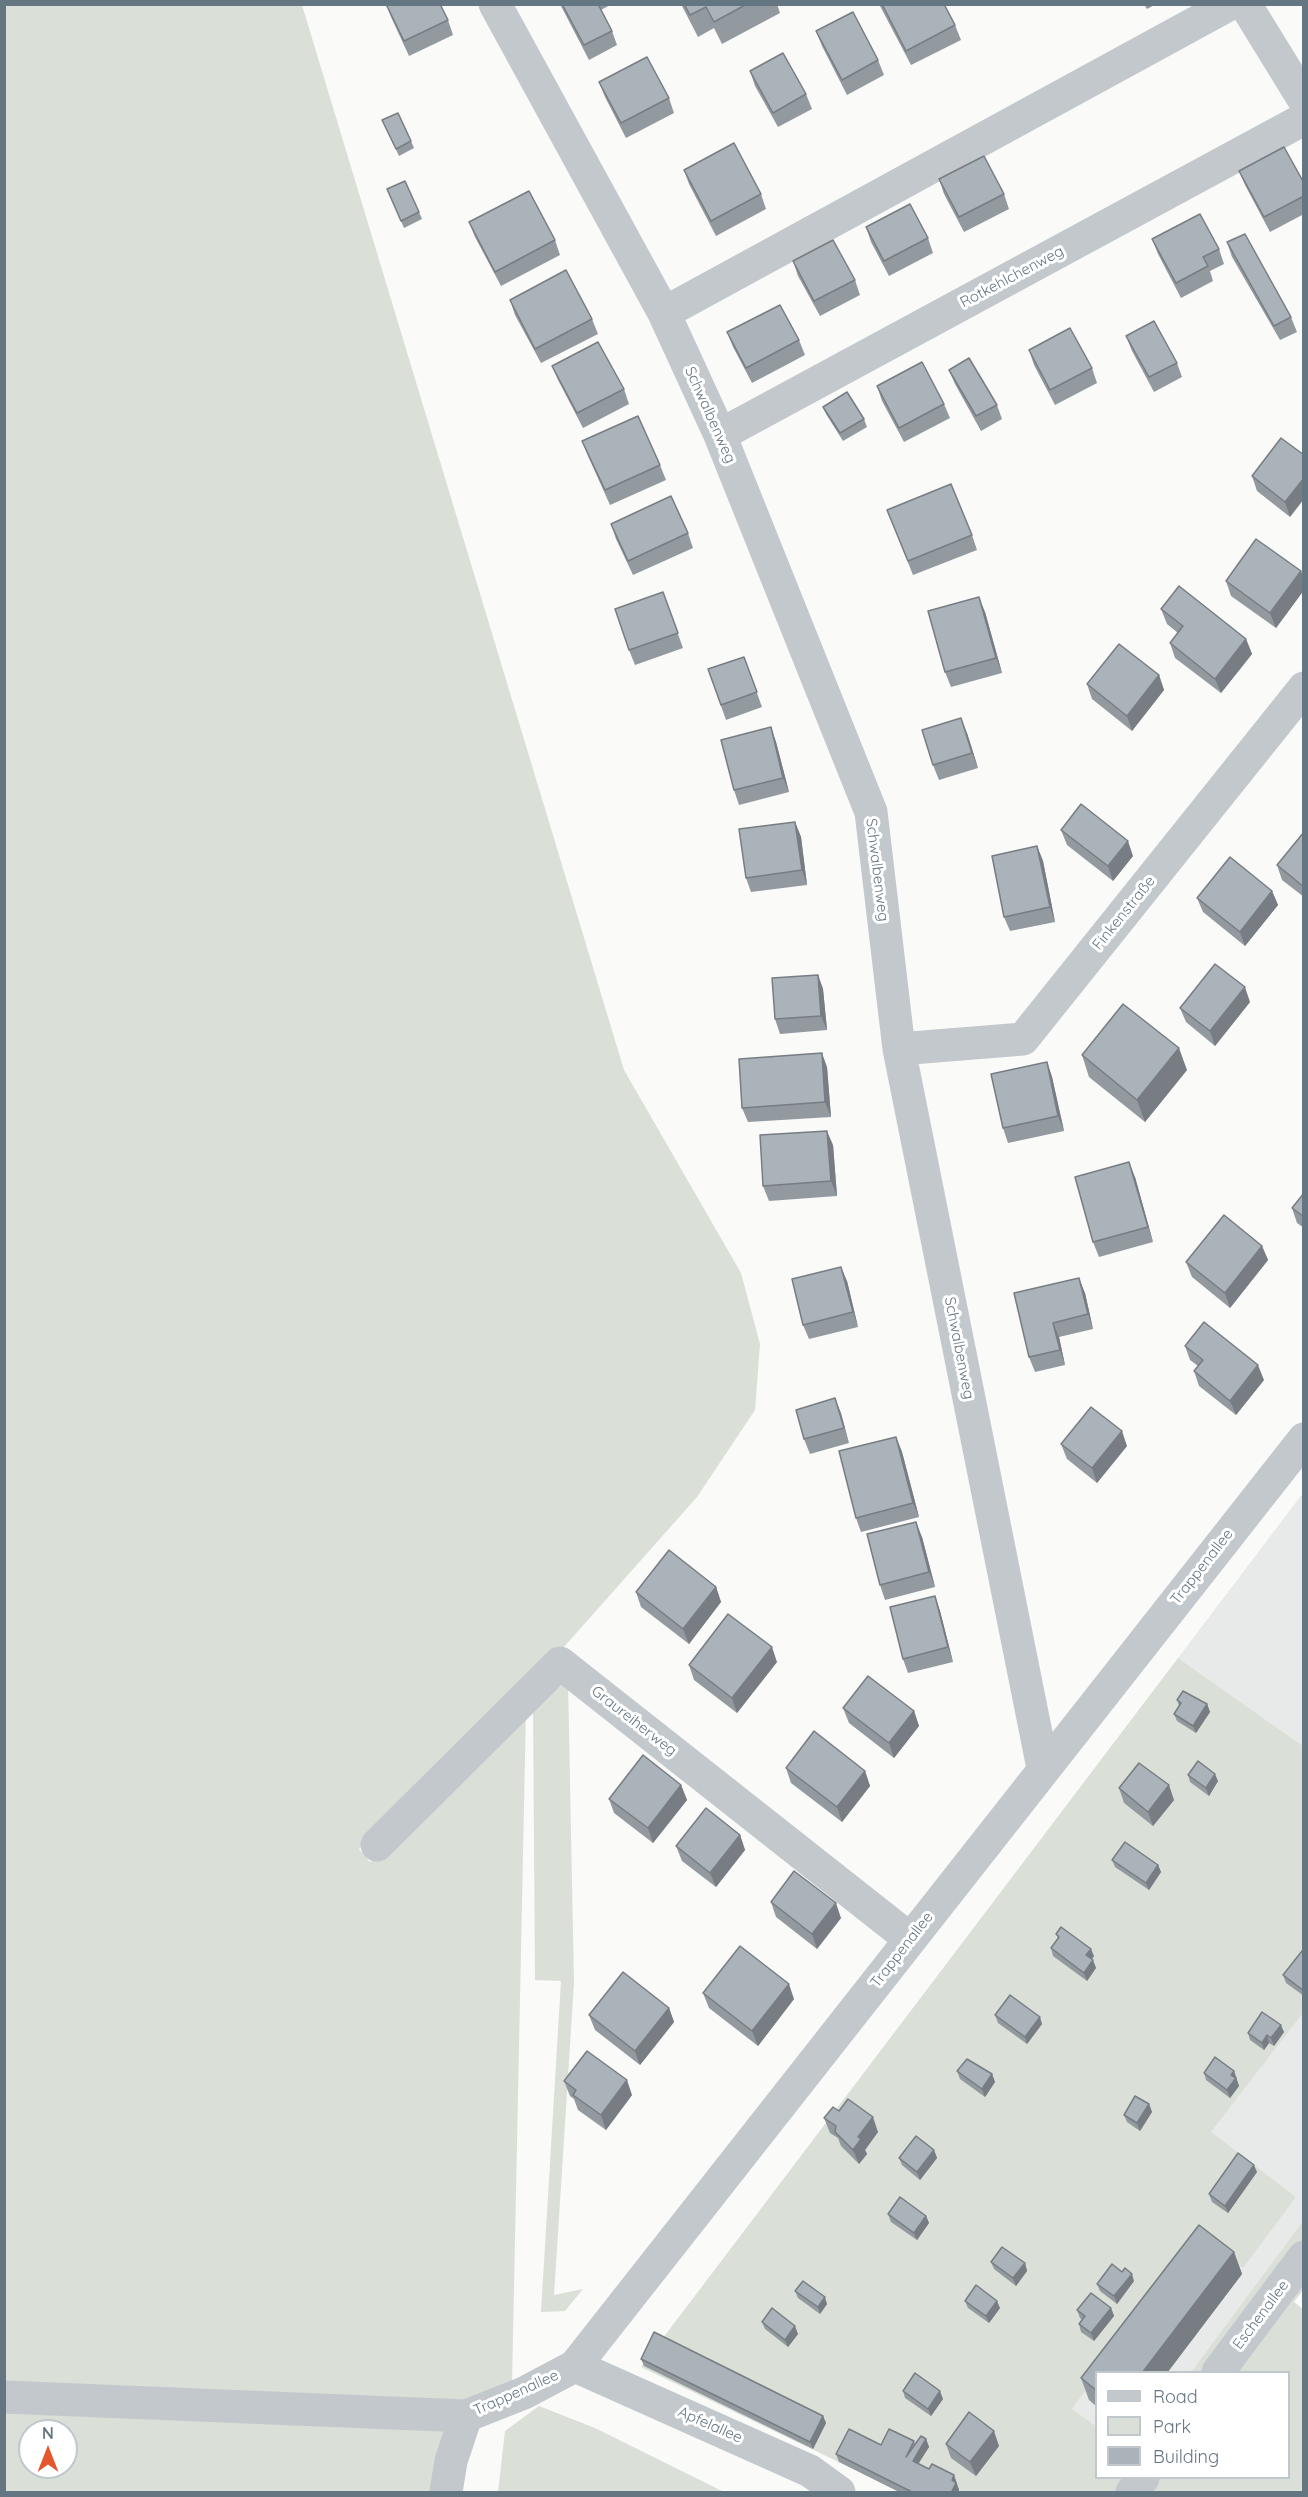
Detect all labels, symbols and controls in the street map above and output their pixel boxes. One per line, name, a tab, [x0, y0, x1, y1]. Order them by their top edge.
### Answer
street label: Rotkehlchenweg	[957, 242, 1067, 312]
street label: Schwalbenweg	[681, 364, 739, 466]
street label: Schwalbenweg	[862, 817, 892, 923]
street label: Finkenstraße	[1089, 873, 1159, 953]
street label: Schwalbenweg	[940, 1295, 978, 1401]
street label: Trappenallee	[1167, 1526, 1237, 1608]
street label: Graureiherweg	[588, 1682, 680, 1760]
street label: Trappenallee	[867, 1909, 937, 1991]
street label: Eschenallee	[1229, 2277, 1293, 2353]
street label: Trappenallee	[471, 2366, 561, 2420]
legend	[1095, 2371, 1290, 2479]
text: Road	[1153, 2385, 1198, 2408]
street label: Apfelallee	[675, 2403, 745, 2447]
text: Park	[1153, 2415, 1191, 2438]
north arrow	[18, 2419, 78, 2479]
text: N	[42, 2423, 54, 2443]
text: Building	[1153, 2445, 1219, 2468]

